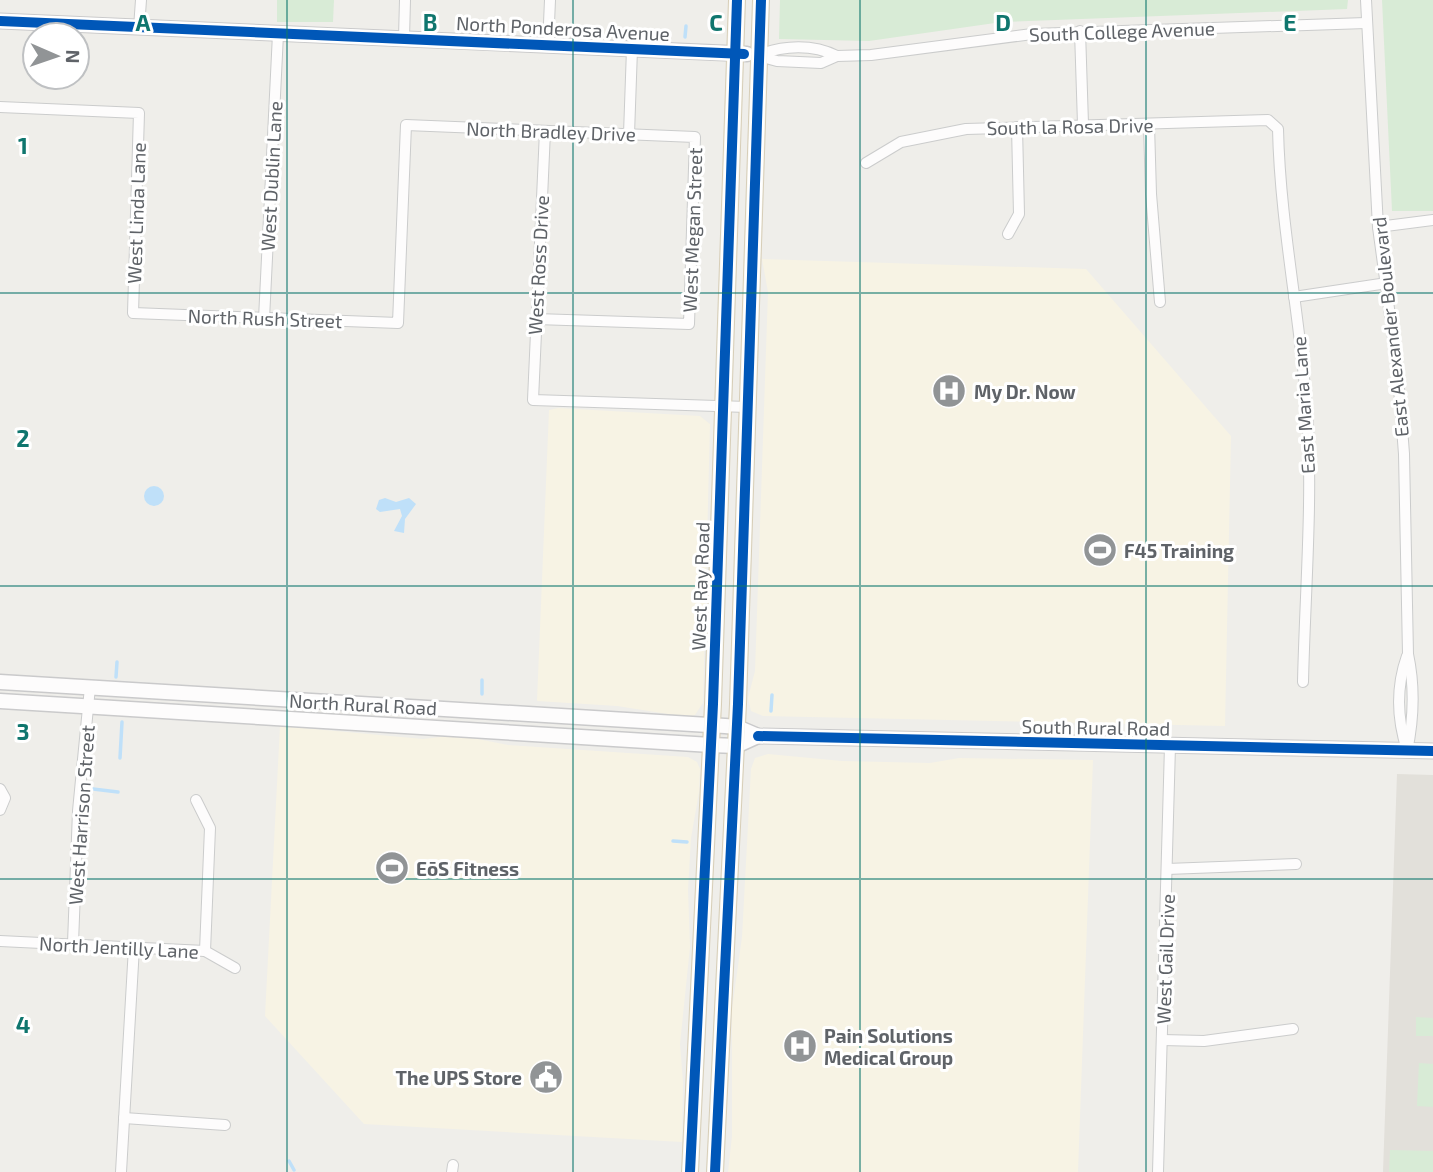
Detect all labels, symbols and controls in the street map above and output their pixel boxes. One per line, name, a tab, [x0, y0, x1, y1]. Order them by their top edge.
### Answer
text: A	[135, 8, 151, 36]
text: B	[423, 8, 437, 36]
text: C	[709, 8, 723, 36]
text: D	[995, 8, 1011, 36]
text: E	[1283, 8, 1297, 36]
street label: North Ponderosa Avenue	[456, 11, 670, 45]
street label: South College Avenue	[1029, 16, 1215, 46]
north arrow	[21, 21, 91, 91]
text: N	[62, 49, 85, 64]
street label: West Dublin Lane	[256, 100, 286, 252]
street label: South la Rosa Drive	[986, 113, 1154, 139]
street label: North Bradley Drive	[466, 117, 636, 145]
text: 1	[18, 131, 28, 159]
street label: West Linda Lane	[122, 142, 150, 284]
street label: West Megan Street	[678, 147, 706, 313]
street label: West Ross Drive	[523, 194, 553, 336]
street label: East Alexander Boulevard	[1367, 216, 1413, 438]
street label: North Rush Street	[187, 304, 343, 332]
street label: East Maria Lane	[1287, 335, 1319, 475]
hospital icon: My Dr. Now	[930, 372, 968, 410]
place label: My Dr. Now	[974, 380, 1076, 404]
text: 2	[16, 424, 30, 452]
street label: West Ray Road	[686, 521, 714, 651]
sports icon: F45 Training	[1081, 531, 1119, 569]
place label: F45 Training	[1124, 539, 1234, 562]
street label: North Rural Road	[288, 689, 438, 719]
street label: South Rural Road	[1022, 714, 1170, 740]
text: 3	[16, 717, 30, 745]
street label: West Harrison Street	[63, 724, 99, 906]
sports icon: EōS Fitness	[373, 849, 411, 887]
place label: EōS Fitness	[416, 857, 519, 880]
street label: West Gail Drive	[1151, 893, 1179, 1025]
street label: North Jentilly Lane	[39, 931, 199, 963]
text: 4	[16, 1010, 30, 1038]
place label: Pain Solutions Medical Group	[824, 1024, 953, 1069]
hospital icon: Pain Solutions Medical Group	[781, 1027, 819, 1065]
public building icon: The UPS Store	[527, 1058, 565, 1096]
place label: The UPS Store	[396, 1066, 522, 1089]

